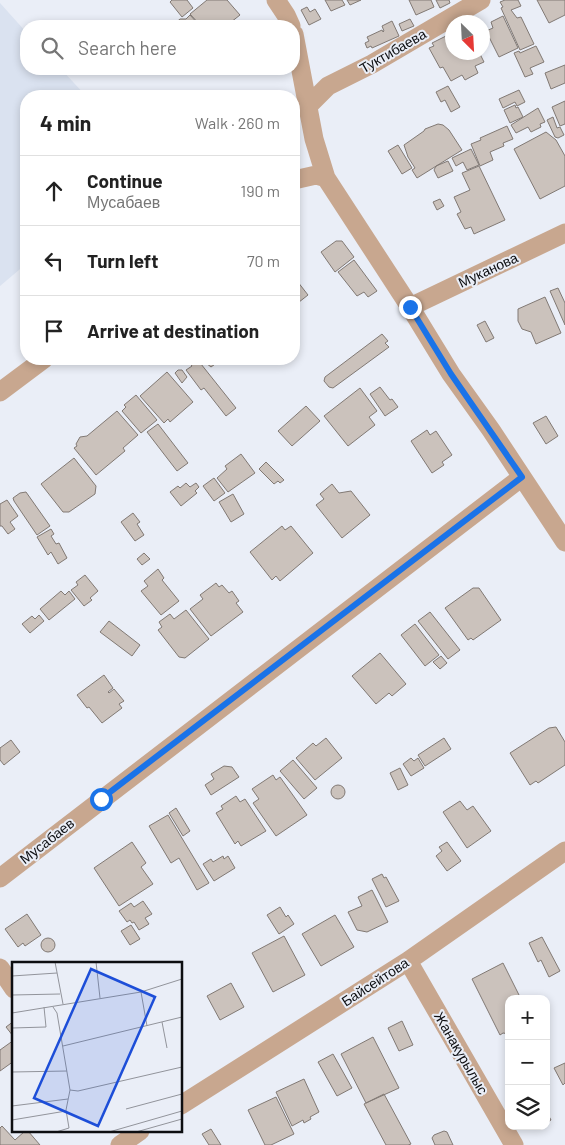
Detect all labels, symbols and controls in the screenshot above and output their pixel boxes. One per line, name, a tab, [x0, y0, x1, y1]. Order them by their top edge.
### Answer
north arrow	[445, 15, 490, 60]
search box	[20, 20, 300, 75]
street label: Туктибаева	[357, 25, 429, 76]
icon: search	[38, 34, 66, 62]
text: Search here	[78, 36, 177, 59]
text: 4 min	[40, 110, 91, 135]
text: Walk · 260 m	[195, 113, 280, 132]
text: Continue	[87, 169, 163, 192]
icon: ahead	[40, 177, 68, 205]
text: 190 m	[241, 181, 280, 200]
text: Мусабаев	[87, 192, 160, 211]
icon: left	[40, 247, 68, 275]
street label: Муканова	[455, 248, 520, 291]
text: Turn left	[87, 249, 158, 272]
text: 70 m	[247, 251, 280, 270]
route end	[399, 296, 422, 319]
icon: arrive	[40, 317, 68, 345]
text: Arrive at destination	[87, 319, 259, 342]
route start	[90, 788, 113, 811]
street label: Мусабаев	[16, 814, 77, 867]
street label: Байсейтова	[338, 954, 412, 1010]
inset map	[12, 962, 182, 1132]
map controls	[505, 995, 550, 1130]
button: +	[505, 995, 550, 1040]
street label: Жанакурылыс	[431, 1008, 492, 1097]
button: −	[505, 1040, 550, 1085]
button: layers	[505, 1085, 550, 1130]

